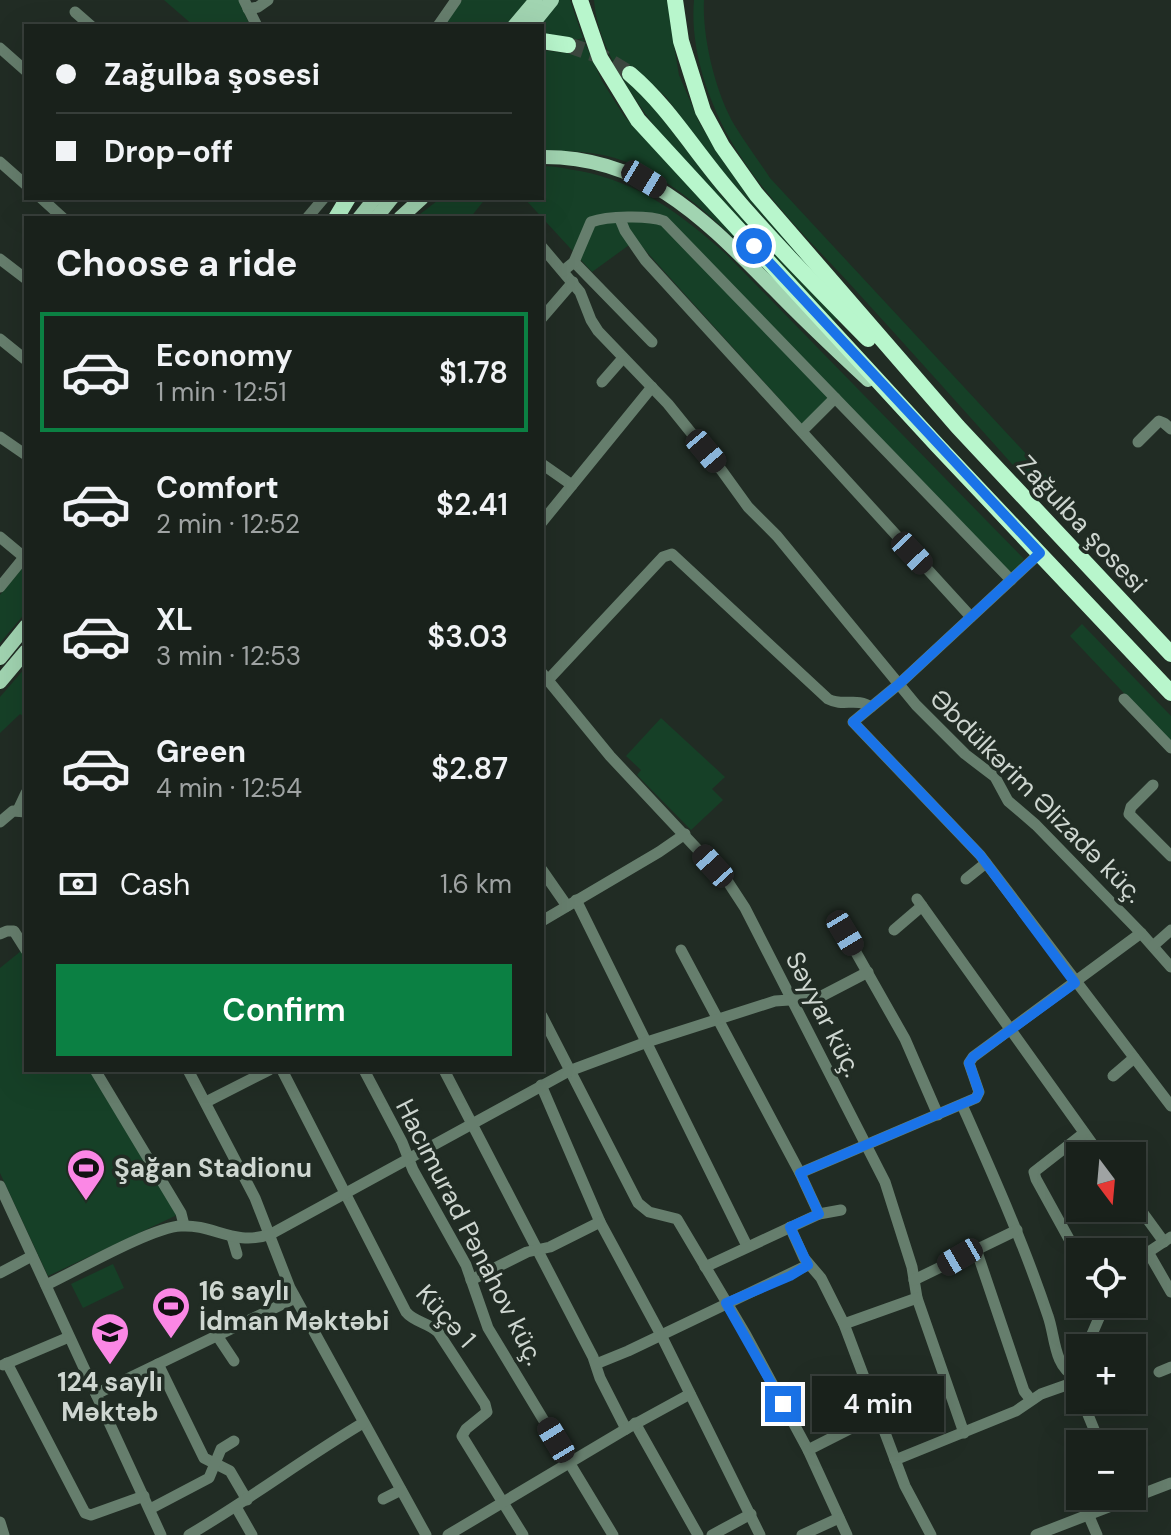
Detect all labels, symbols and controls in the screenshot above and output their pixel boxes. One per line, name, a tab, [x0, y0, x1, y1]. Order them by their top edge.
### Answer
text: Zağulba şosesi	[104, 55, 320, 94]
text: Drop-off	[104, 132, 233, 171]
car	[617, 156, 671, 202]
route start	[736, 228, 772, 264]
text: Choose a ride	[56, 240, 297, 287]
icon: car	[60, 336, 132, 408]
text: Economy	[156, 336, 293, 375]
text: $1.78	[439, 353, 508, 392]
text: 1 min · 12:51	[156, 375, 287, 409]
car	[681, 425, 731, 477]
street label: Zağulba şosesi	[1009, 448, 1155, 600]
icon: car	[60, 468, 132, 540]
text: Comfort	[156, 468, 279, 507]
text: $2.41	[436, 485, 508, 524]
text: 2 min · 12:52	[156, 507, 300, 541]
car	[887, 527, 937, 579]
icon: car	[60, 600, 132, 672]
text: XL	[156, 600, 193, 639]
text: $3.03	[427, 617, 508, 656]
text: 3 min · 12:53	[156, 639, 301, 673]
street label: Əbdülkərim Əlizadə küç.	[923, 682, 1151, 910]
icon: car	[60, 732, 132, 804]
text: Green	[156, 732, 246, 771]
text: $2.87	[431, 749, 508, 788]
text: 4 min · 12:54	[156, 771, 302, 805]
car	[688, 840, 738, 892]
icon: cash	[56, 862, 100, 906]
text: Cash	[120, 865, 190, 904]
text: 1.6 km	[440, 867, 512, 901]
car	[822, 906, 868, 960]
street label: Səyyar küç.	[778, 946, 870, 1082]
button: Confirm	[56, 964, 512, 1056]
street label: Hacımurad Pənahov küç.	[388, 1093, 552, 1371]
north arrow	[1066, 1142, 1146, 1222]
map controls	[1066, 1142, 1146, 1510]
sports icon: Şağan Stadionu	[65, 1147, 107, 1202]
place label: Şağan Stadionu	[114, 1151, 312, 1185]
car	[933, 1235, 987, 1279]
button: locate	[1066, 1238, 1146, 1318]
place label: 16 saylı İdman Məktəbi	[199, 1274, 389, 1338]
street label: Küçə 1	[409, 1277, 483, 1355]
sports icon: 16 saylı İdman Məktəbi	[150, 1285, 192, 1340]
school or university icon: 124 saylı Məktəb	[89, 1311, 131, 1366]
button: +	[1066, 1334, 1146, 1414]
place label: 124 saylı Məktəb	[57, 1365, 163, 1429]
callout: 4 min	[811, 1376, 943, 1432]
route end	[765, 1386, 801, 1422]
text: 4 min	[843, 1387, 913, 1421]
car	[533, 1413, 579, 1467]
button: −	[1066, 1430, 1146, 1510]

